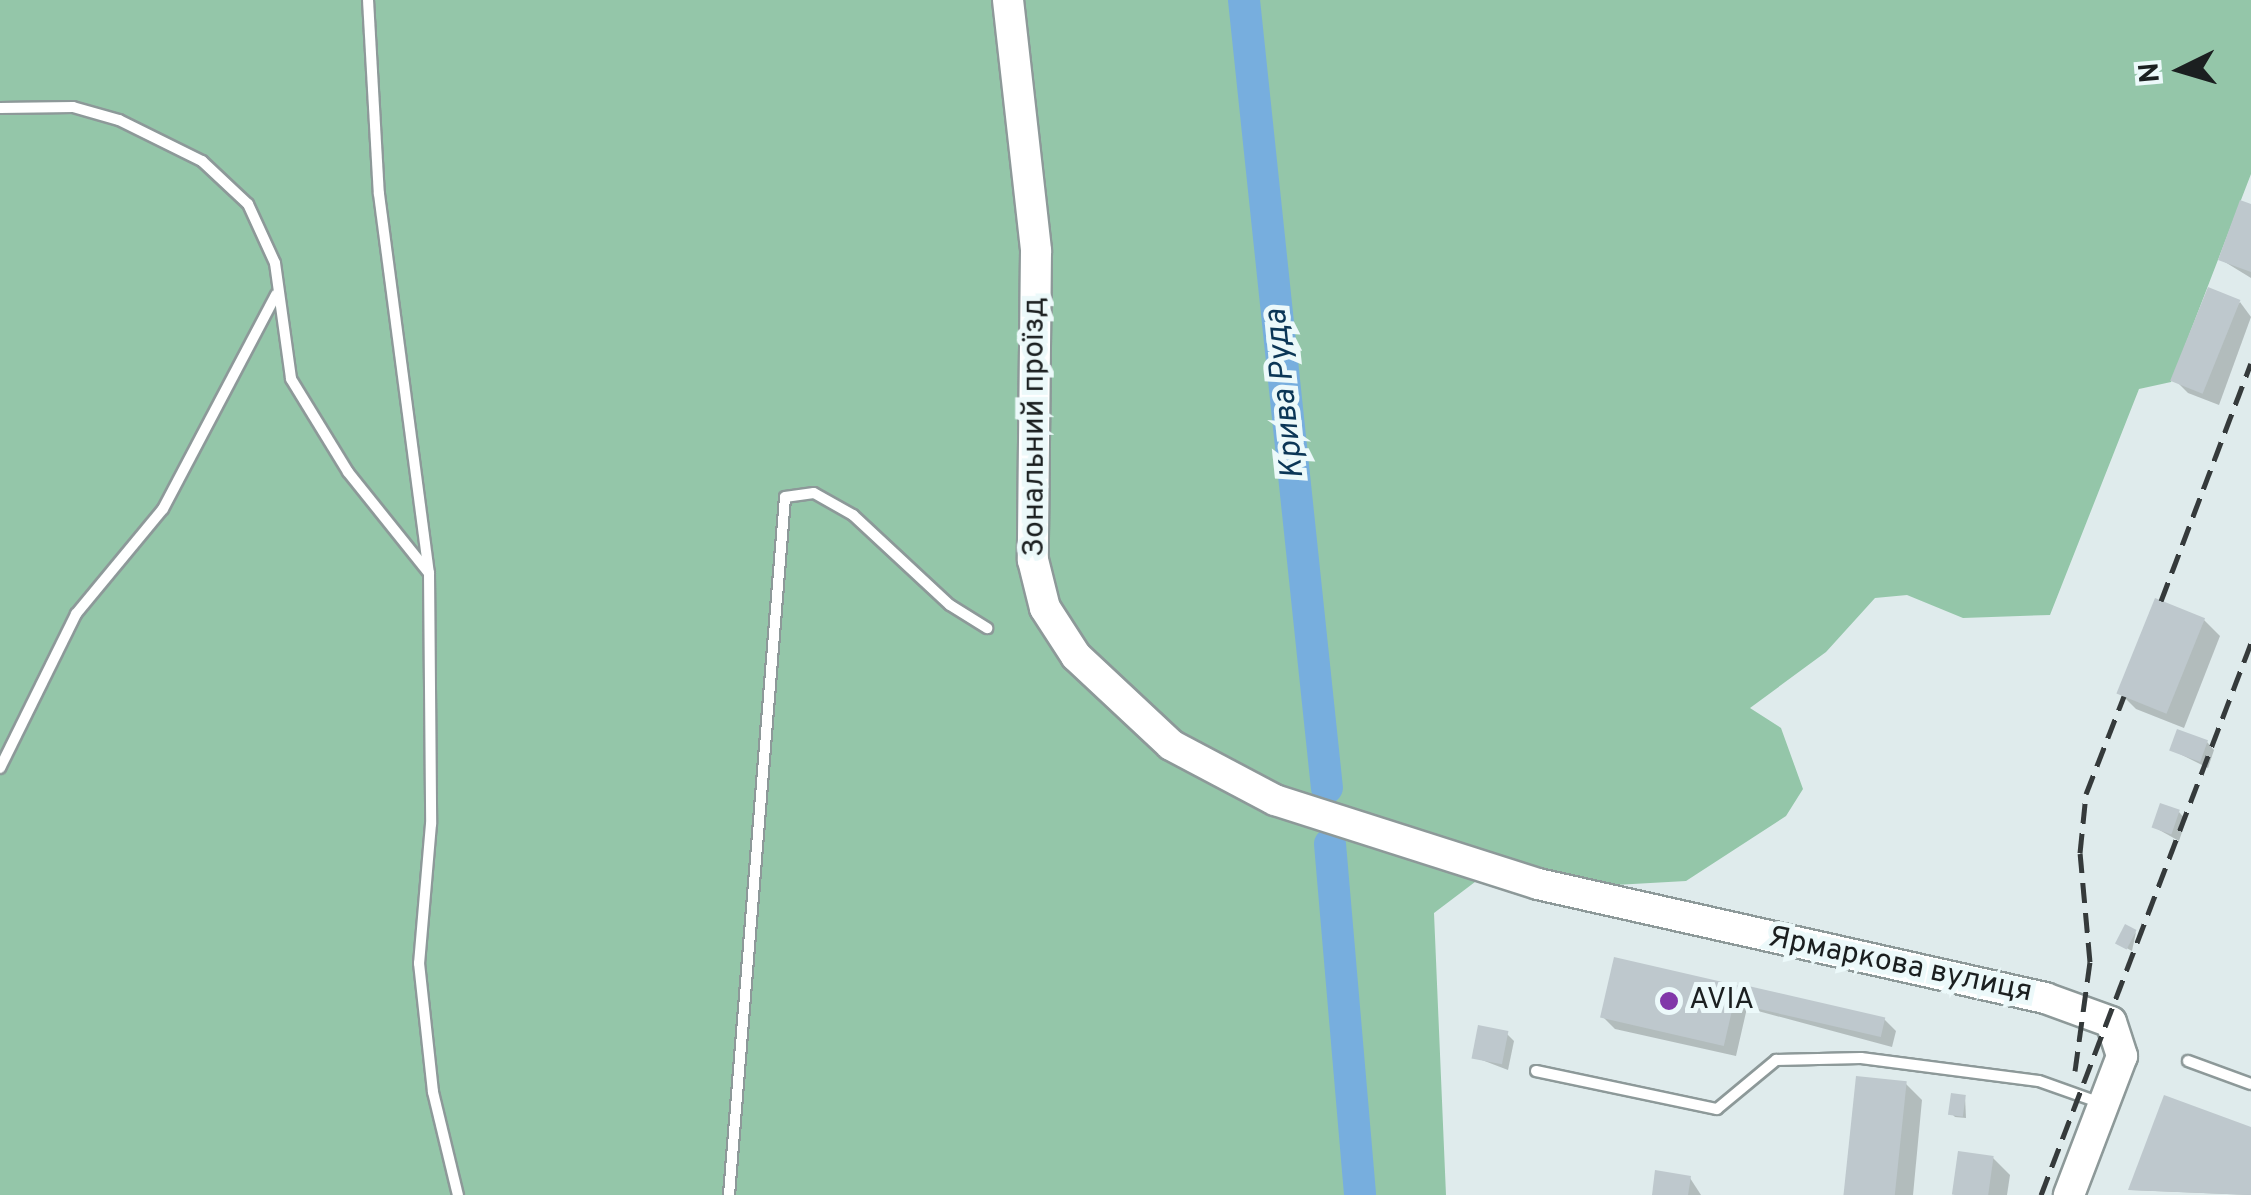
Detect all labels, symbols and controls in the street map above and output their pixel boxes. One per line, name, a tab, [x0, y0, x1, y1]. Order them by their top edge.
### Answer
north arrow	[2131, 20, 2231, 120]
text: N	[2132, 61, 2170, 84]
street label: Зональний проїзд	[1018, 297, 1054, 557]
water label: Крива Руда	[1258, 307, 1314, 481]
street label: Ярмаркова вулиця	[1765, 920, 2035, 1012]
place label: AVIA	[1689, 983, 1754, 1019]
marker: AVIA	[1658, 990, 1680, 1012]

